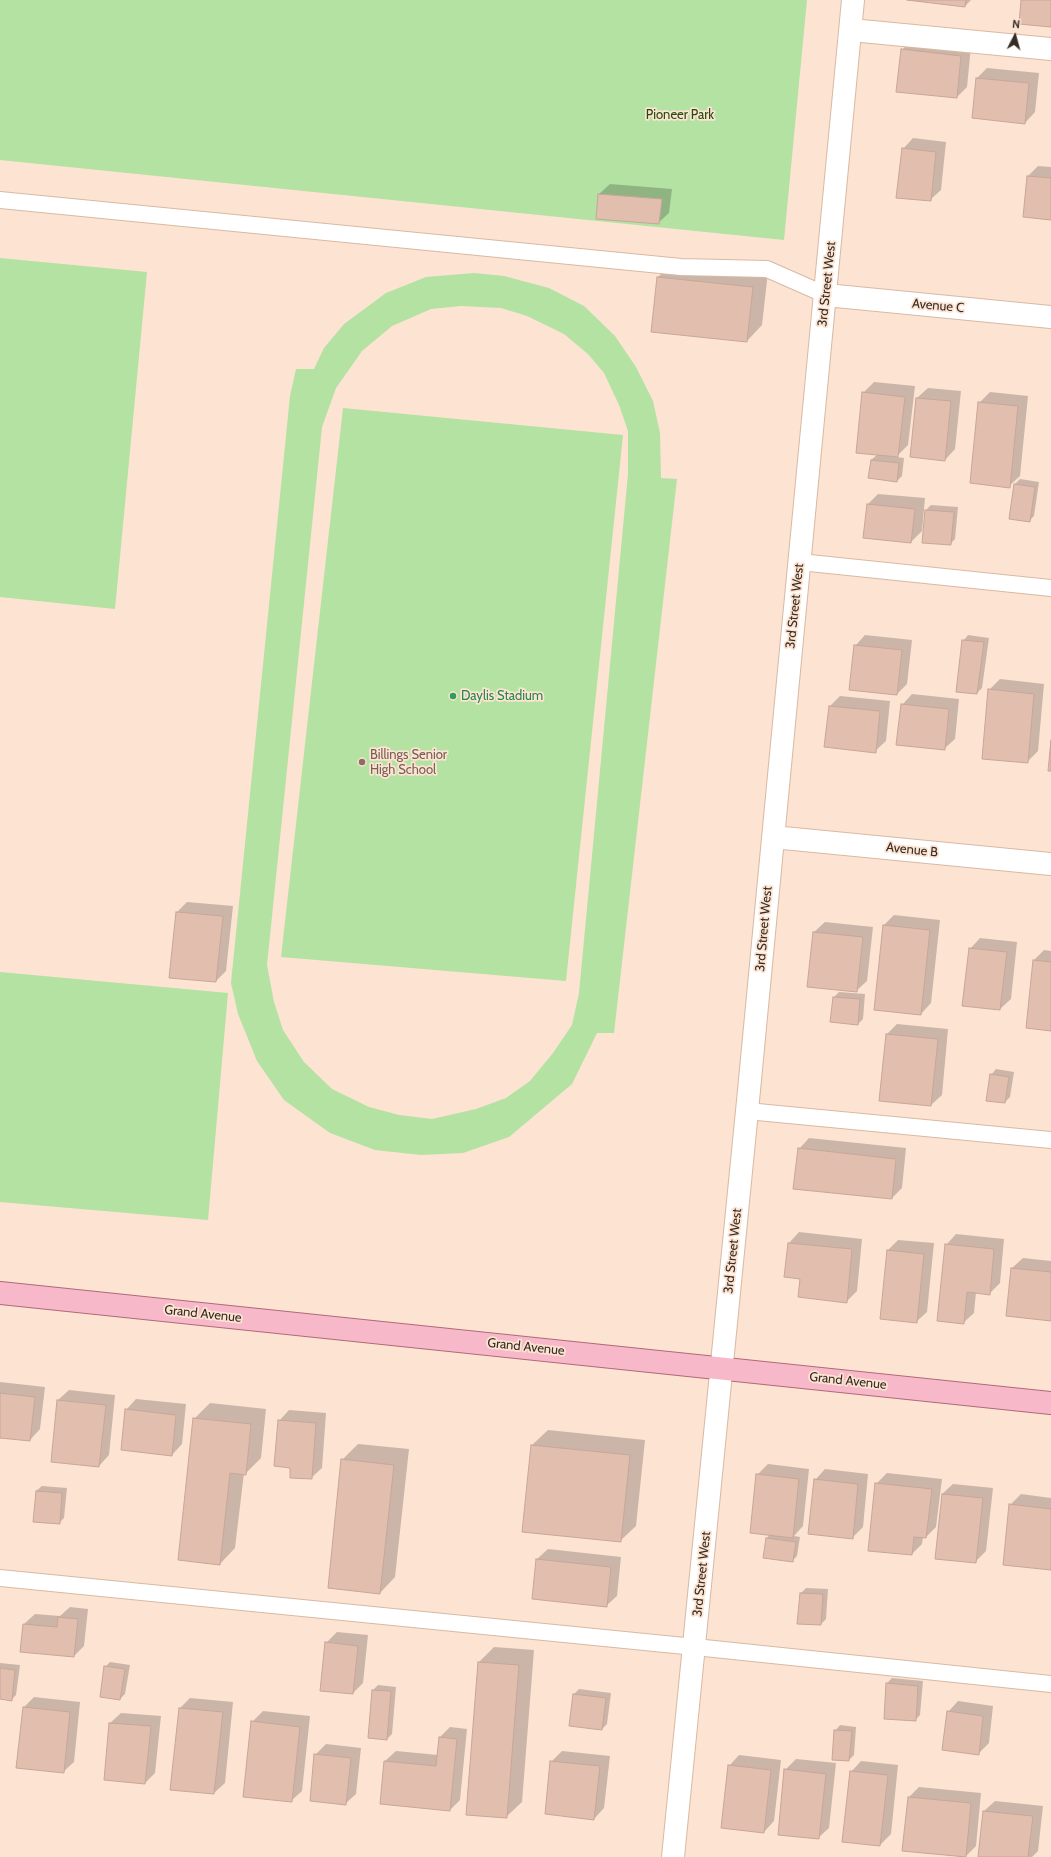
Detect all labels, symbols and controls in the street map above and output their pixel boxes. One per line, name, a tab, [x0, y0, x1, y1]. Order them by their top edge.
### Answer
north arrow	[995, 16, 1035, 56]
text: N	[1012, 17, 1021, 31]
park label: Pioneer Park	[646, 107, 714, 123]
street label: 3rd Street West	[815, 241, 839, 327]
street label: Avenue C	[911, 296, 965, 316]
street label: 3rd Street West	[783, 563, 807, 649]
place label: Daylis Stadium	[461, 688, 543, 704]
marker: Daylis Stadium	[448, 691, 458, 701]
place label: Billings Senior High School	[370, 747, 447, 778]
marker: Billings Senior High School	[357, 757, 367, 767]
street label: Avenue B	[885, 840, 939, 860]
street label: 3rd Street West	[752, 886, 776, 972]
street label: 3rd Street West	[721, 1208, 745, 1294]
street label: Grand Avenue	[164, 1302, 242, 1326]
street label: Grand Avenue	[487, 1335, 565, 1359]
street label: Grand Avenue	[809, 1369, 887, 1393]
street label: 3rd Street West	[690, 1531, 714, 1617]

